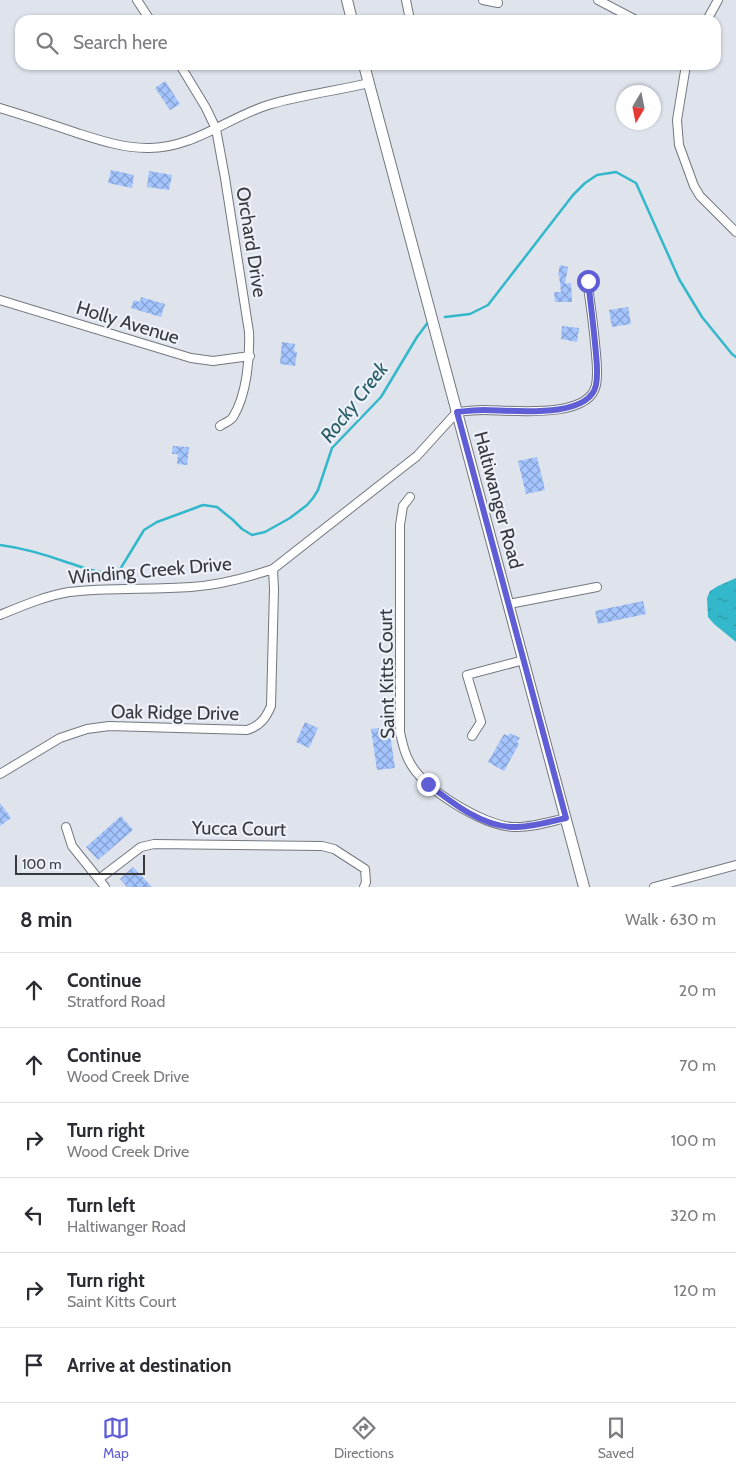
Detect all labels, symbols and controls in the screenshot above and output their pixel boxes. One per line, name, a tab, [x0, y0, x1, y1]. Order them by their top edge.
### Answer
search box	[15, 15, 721, 70]
icon: search	[33, 29, 61, 57]
text: Search here	[73, 31, 167, 54]
north arrow	[616, 85, 661, 130]
street label: Orchard Drive	[231, 185, 272, 299]
route start	[577, 270, 600, 293]
street label: Holly Avenue	[74, 296, 182, 349]
water label: Rocky Creek	[315, 356, 394, 447]
street label: Haltiwanger Road	[469, 429, 528, 571]
street label: Winding Creek Drive	[68, 552, 233, 589]
street label: Saint Kitts Court	[374, 608, 399, 739]
street label: Oak Ridge Drive	[111, 700, 240, 725]
route end	[417, 773, 440, 796]
street label: Yucca Court	[191, 816, 287, 841]
scale bar	[15, 852, 145, 875]
text: 100 m	[22, 855, 62, 873]
text: 8 min	[20, 907, 72, 932]
text: Walk · 630 m	[625, 910, 716, 929]
text: Continue	[67, 969, 141, 992]
icon: ahead	[20, 976, 48, 1004]
text: 20 m	[679, 981, 716, 1000]
text: Stratford Road	[67, 992, 165, 1011]
text: Continue	[67, 1044, 141, 1067]
icon: ahead	[20, 1051, 48, 1079]
text: 70 m	[679, 1056, 716, 1075]
text: Wood Creek Drive	[67, 1067, 189, 1086]
text: Turn right	[67, 1119, 145, 1142]
icon: right	[20, 1126, 48, 1154]
text: 100 m	[671, 1131, 716, 1150]
text: Wood Creek Drive	[67, 1142, 189, 1161]
text: Turn left	[67, 1194, 135, 1217]
icon: left	[20, 1201, 48, 1229]
text: 320 m	[670, 1206, 716, 1225]
text: Haltiwanger Road	[67, 1217, 186, 1236]
text: Turn right	[67, 1269, 145, 1292]
icon: right	[20, 1276, 48, 1304]
text: 120 m	[674, 1281, 716, 1300]
text: Saint Kitts Court	[67, 1292, 176, 1311]
icon: arrive	[20, 1351, 48, 1379]
text: Arrive at destination	[67, 1354, 231, 1377]
tab: Map	[102, 1414, 130, 1462]
tab: Directions	[334, 1414, 394, 1462]
tab: Saved	[598, 1414, 634, 1462]

